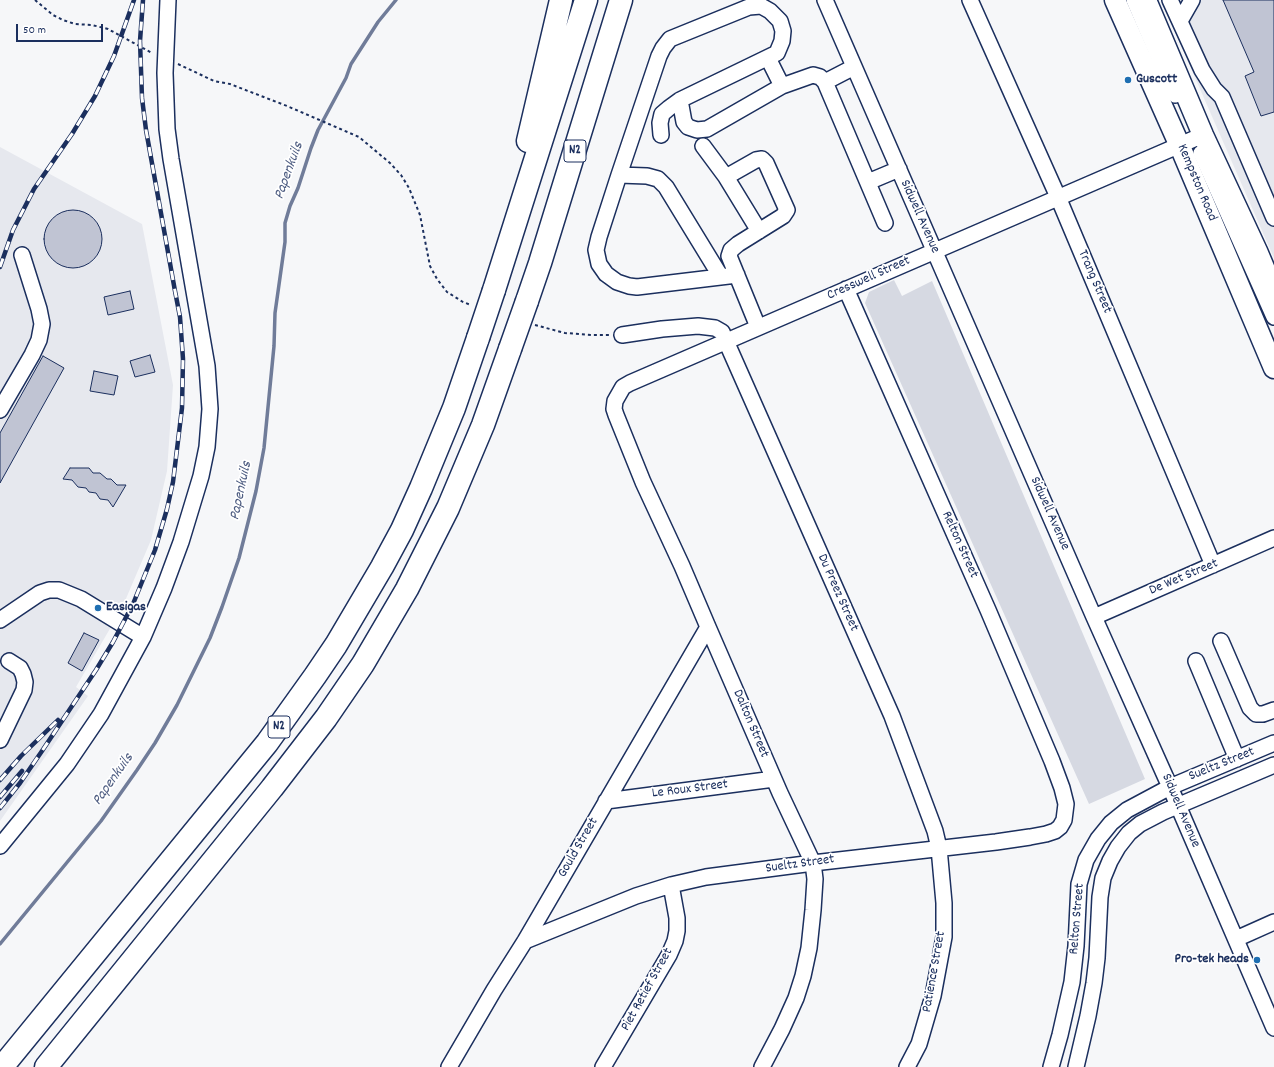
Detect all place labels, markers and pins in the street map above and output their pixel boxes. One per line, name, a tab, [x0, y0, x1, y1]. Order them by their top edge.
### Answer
place label: Guscott	[1136, 72, 1177, 88]
marker: Guscott	[1123, 75, 1133, 85]
place label: Easigas	[106, 600, 146, 616]
marker: Easigas	[93, 603, 103, 613]
place label: Pro-tek heads	[1175, 952, 1249, 968]
marker: Pro-tek heads	[1252, 955, 1262, 965]

